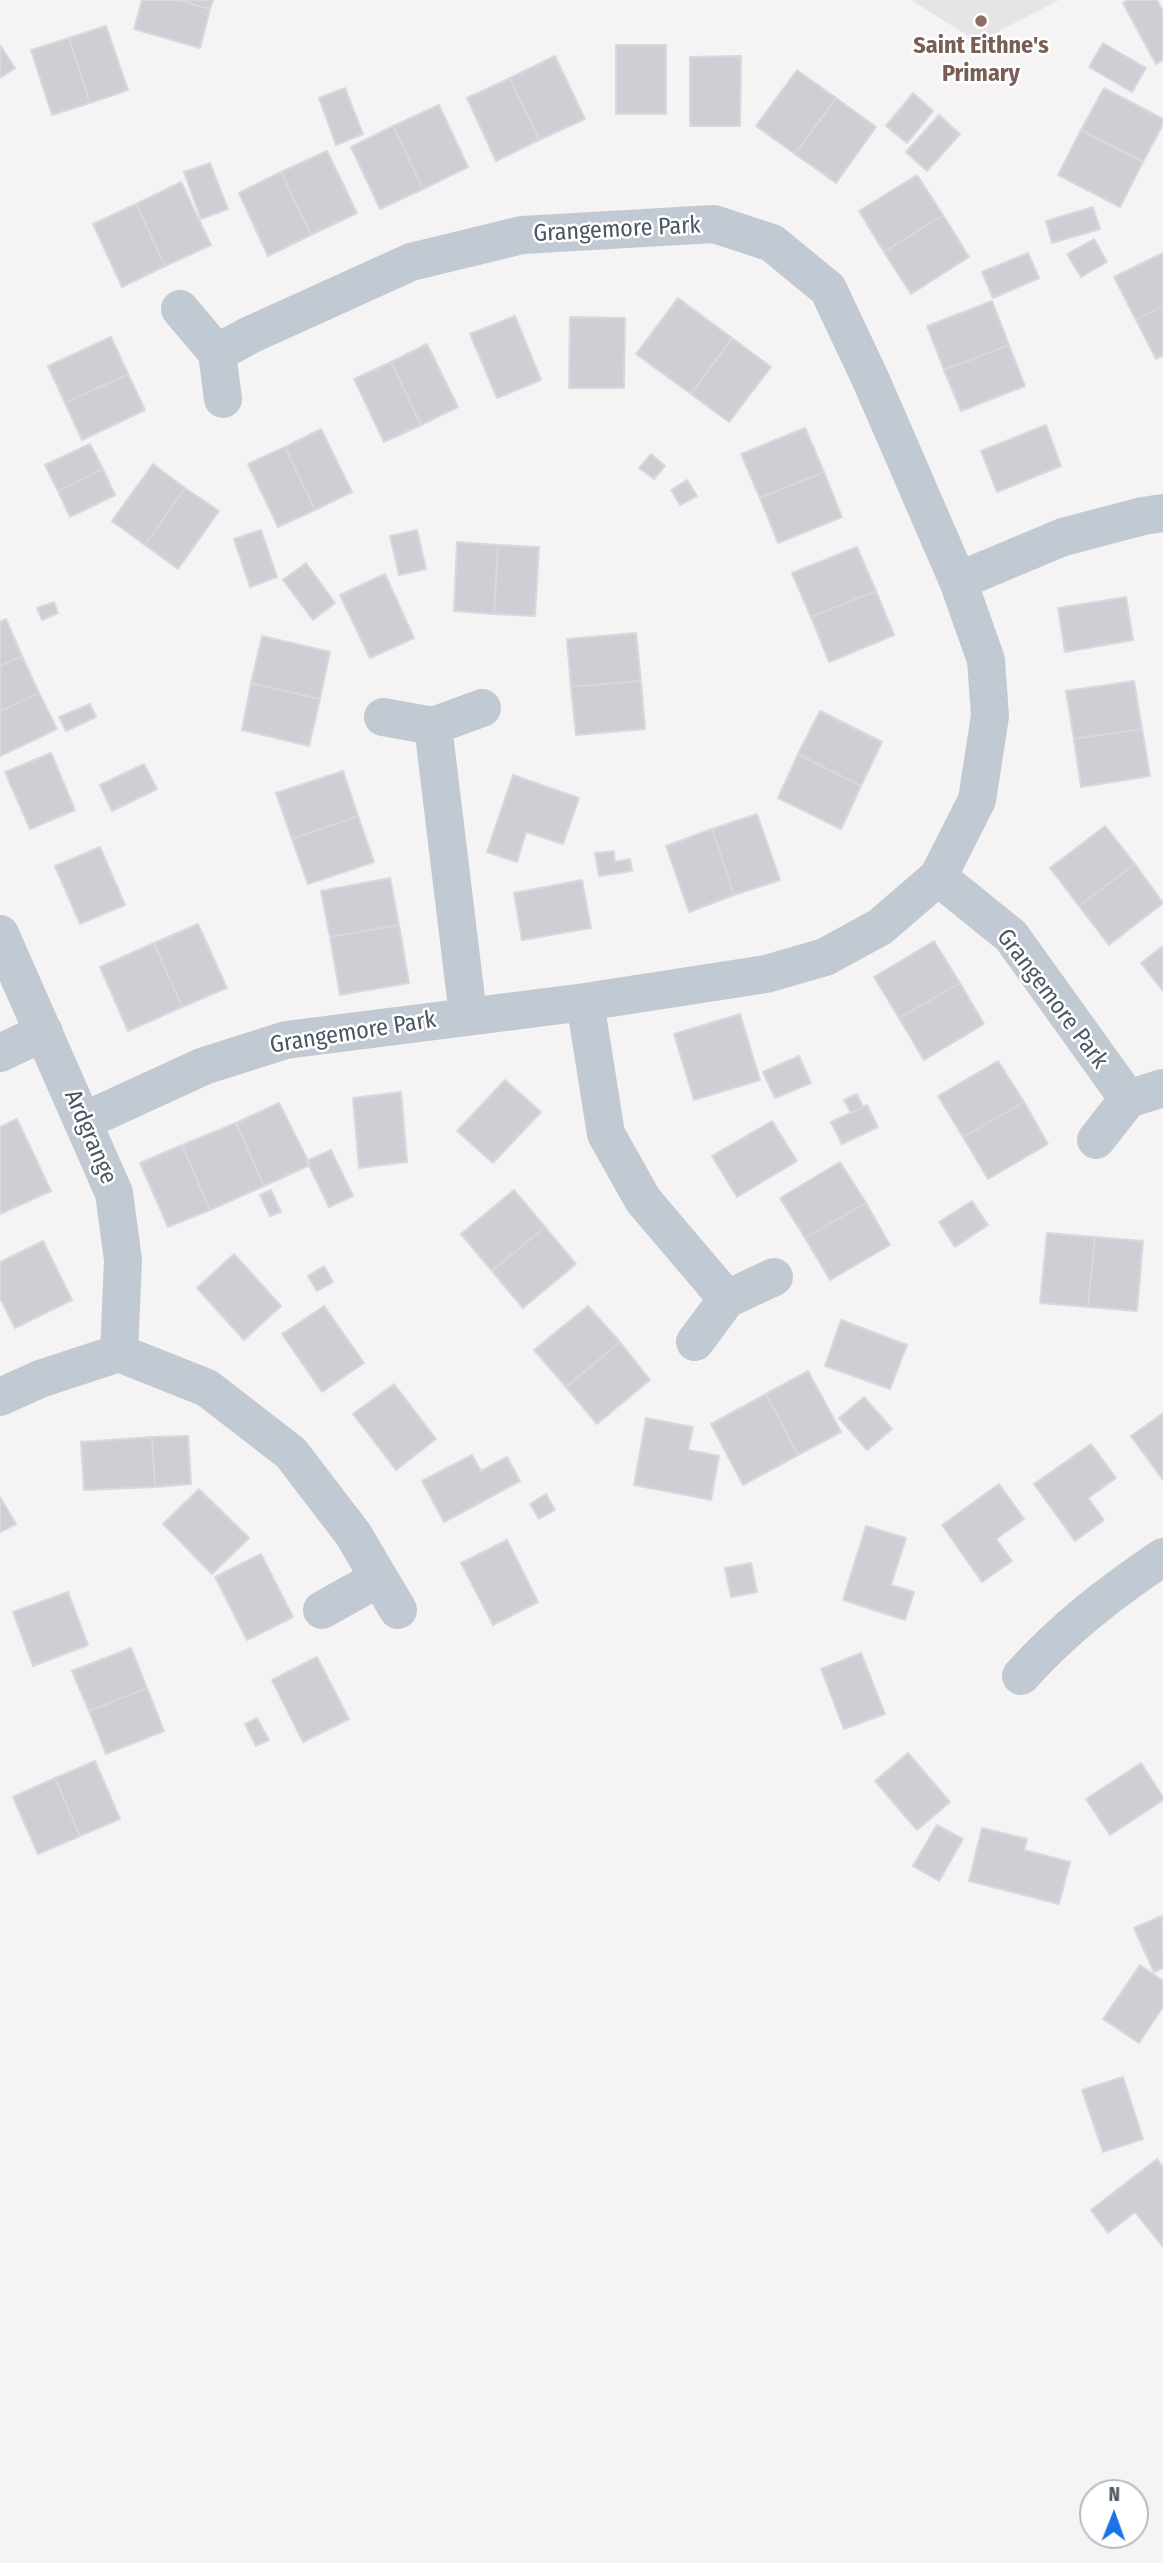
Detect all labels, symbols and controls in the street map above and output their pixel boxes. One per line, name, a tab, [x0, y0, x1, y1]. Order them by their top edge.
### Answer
marker: Saint Eithne's Primary	[973, 13, 989, 29]
place label: Saint Eithne's Primary	[913, 32, 1049, 88]
street label: Grangemore Park	[533, 211, 701, 249]
street label: Grangemore Park	[990, 923, 1114, 1075]
street label: Grangemore Park	[268, 1006, 438, 1060]
street label: Ardgrange	[57, 1086, 123, 1188]
north arrow	[1079, 2479, 1149, 2549]
text: N	[1108, 2483, 1120, 2506]

